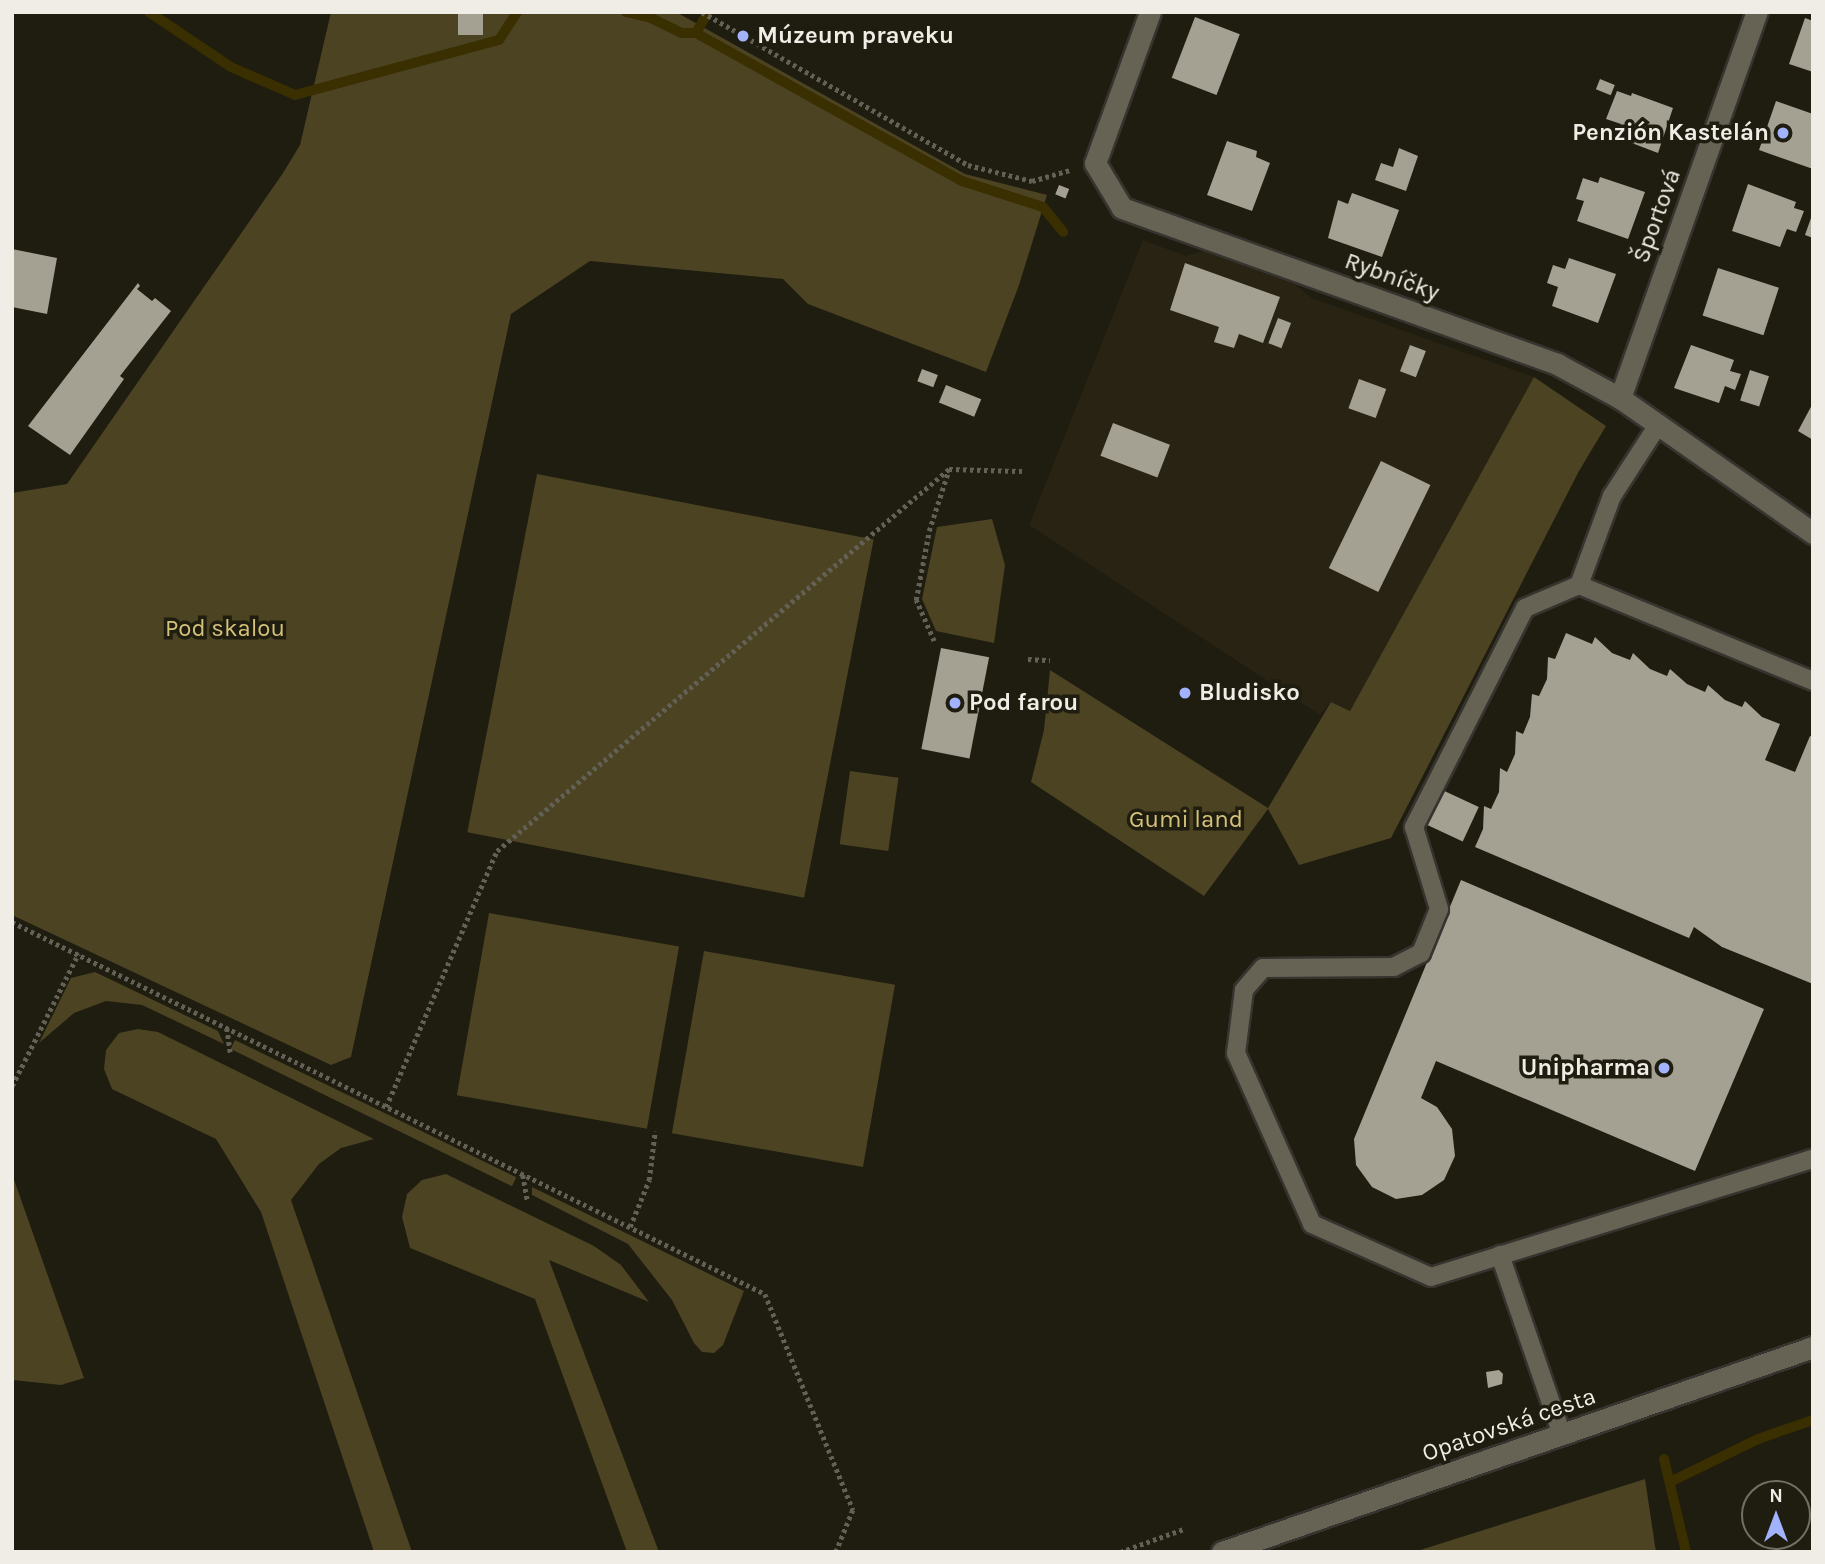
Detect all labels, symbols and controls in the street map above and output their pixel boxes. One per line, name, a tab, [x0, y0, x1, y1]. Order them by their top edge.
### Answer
place label: Múzeum praveku	[757, 22, 954, 50]
marker: Múzeum praveku	[735, 28, 751, 44]
place label: Penzión Kastelán	[1572, 119, 1769, 147]
marker: Penzión Kastelán	[1775, 125, 1791, 141]
street label: Športová	[1627, 165, 1687, 267]
street label: Rybníčky	[1341, 247, 1443, 307]
park label: Pod skalou	[165, 615, 285, 643]
place label: Bludisko	[1199, 679, 1300, 707]
marker: Bludisko	[1177, 685, 1193, 701]
place label: Pod farou	[969, 689, 1078, 717]
marker: Pod farou	[947, 695, 963, 711]
park label: Gumi land	[1129, 806, 1243, 834]
place label: Unipharma	[1521, 1054, 1650, 1082]
marker: Unipharma	[1656, 1060, 1672, 1076]
street label: Opatovská cesta	[1418, 1382, 1600, 1468]
north arrow	[1741, 1480, 1811, 1550]
text: N	[1769, 1485, 1783, 1507]

